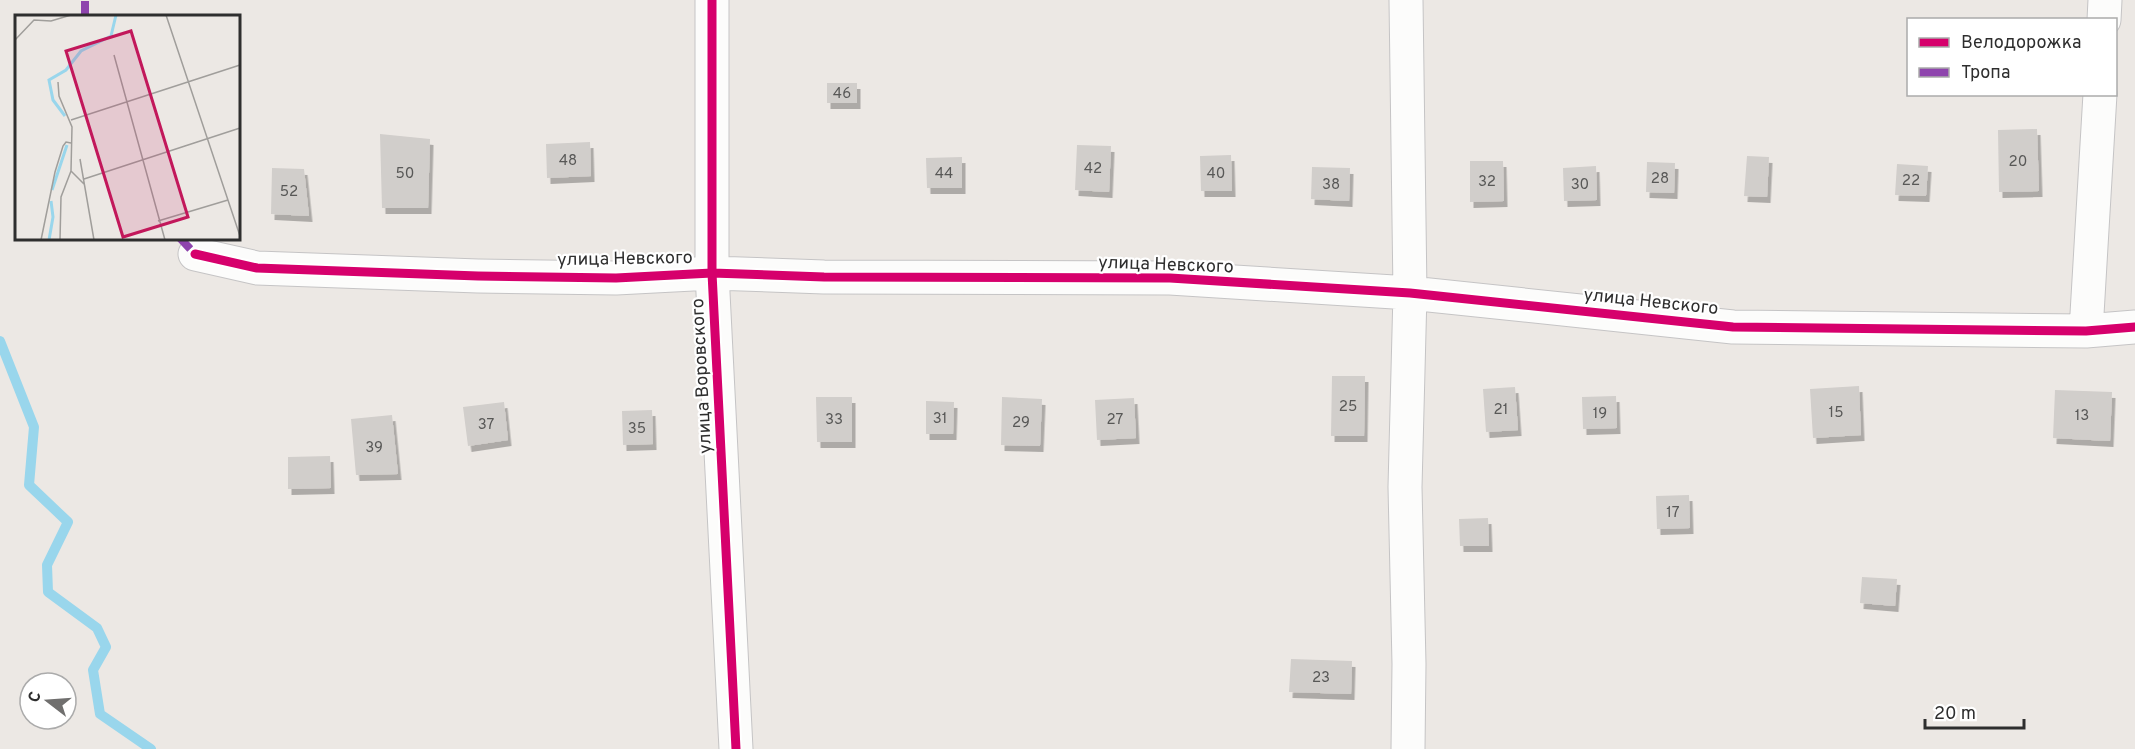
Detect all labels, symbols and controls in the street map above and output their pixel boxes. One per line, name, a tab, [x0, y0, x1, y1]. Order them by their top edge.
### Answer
inset map	[15, 15, 240, 240]
legend	[1907, 18, 2117, 96]
text: Велодорожка	[1961, 32, 2081, 55]
text: Тропа	[1961, 62, 2010, 85]
house number: 46	[833, 85, 851, 104]
house number: 48	[559, 152, 577, 171]
house number: 20	[2009, 153, 2027, 172]
house number: 42	[1084, 160, 1102, 179]
house number: 50	[396, 165, 414, 184]
house number: 44	[935, 165, 953, 184]
house number: 40	[1207, 165, 1225, 184]
house number: 28	[1651, 170, 1669, 189]
house number: 22	[1902, 172, 1920, 191]
house number: 32	[1478, 173, 1496, 192]
house number: 38	[1322, 176, 1340, 195]
house number: 30	[1571, 176, 1589, 195]
house number: 52	[280, 183, 298, 202]
street label: улица Невского	[557, 247, 693, 272]
street label: улица Невского	[1098, 252, 1234, 279]
street label: улица Невского	[1582, 284, 1719, 321]
street label: улица Воровского	[687, 298, 718, 454]
house number: 25	[1339, 398, 1357, 417]
house number: 21	[1494, 401, 1508, 420]
house number: 15	[1829, 404, 1843, 423]
house number: 19	[1593, 405, 1607, 424]
house number: 13	[2075, 407, 2089, 426]
house number: 31	[933, 410, 947, 429]
house number: 33	[825, 411, 843, 430]
house number: 27	[1107, 411, 1124, 430]
house number: 29	[1012, 414, 1030, 433]
house number: 37	[478, 416, 495, 435]
house number: 35	[628, 420, 646, 439]
house number: 39	[365, 439, 383, 458]
house number: 17	[1666, 504, 1680, 523]
house number: 23	[1312, 669, 1330, 688]
north arrow	[18, 671, 78, 731]
text: С	[25, 689, 47, 705]
scale bar	[1925, 692, 2024, 730]
text: 20 m	[1934, 703, 1976, 726]

